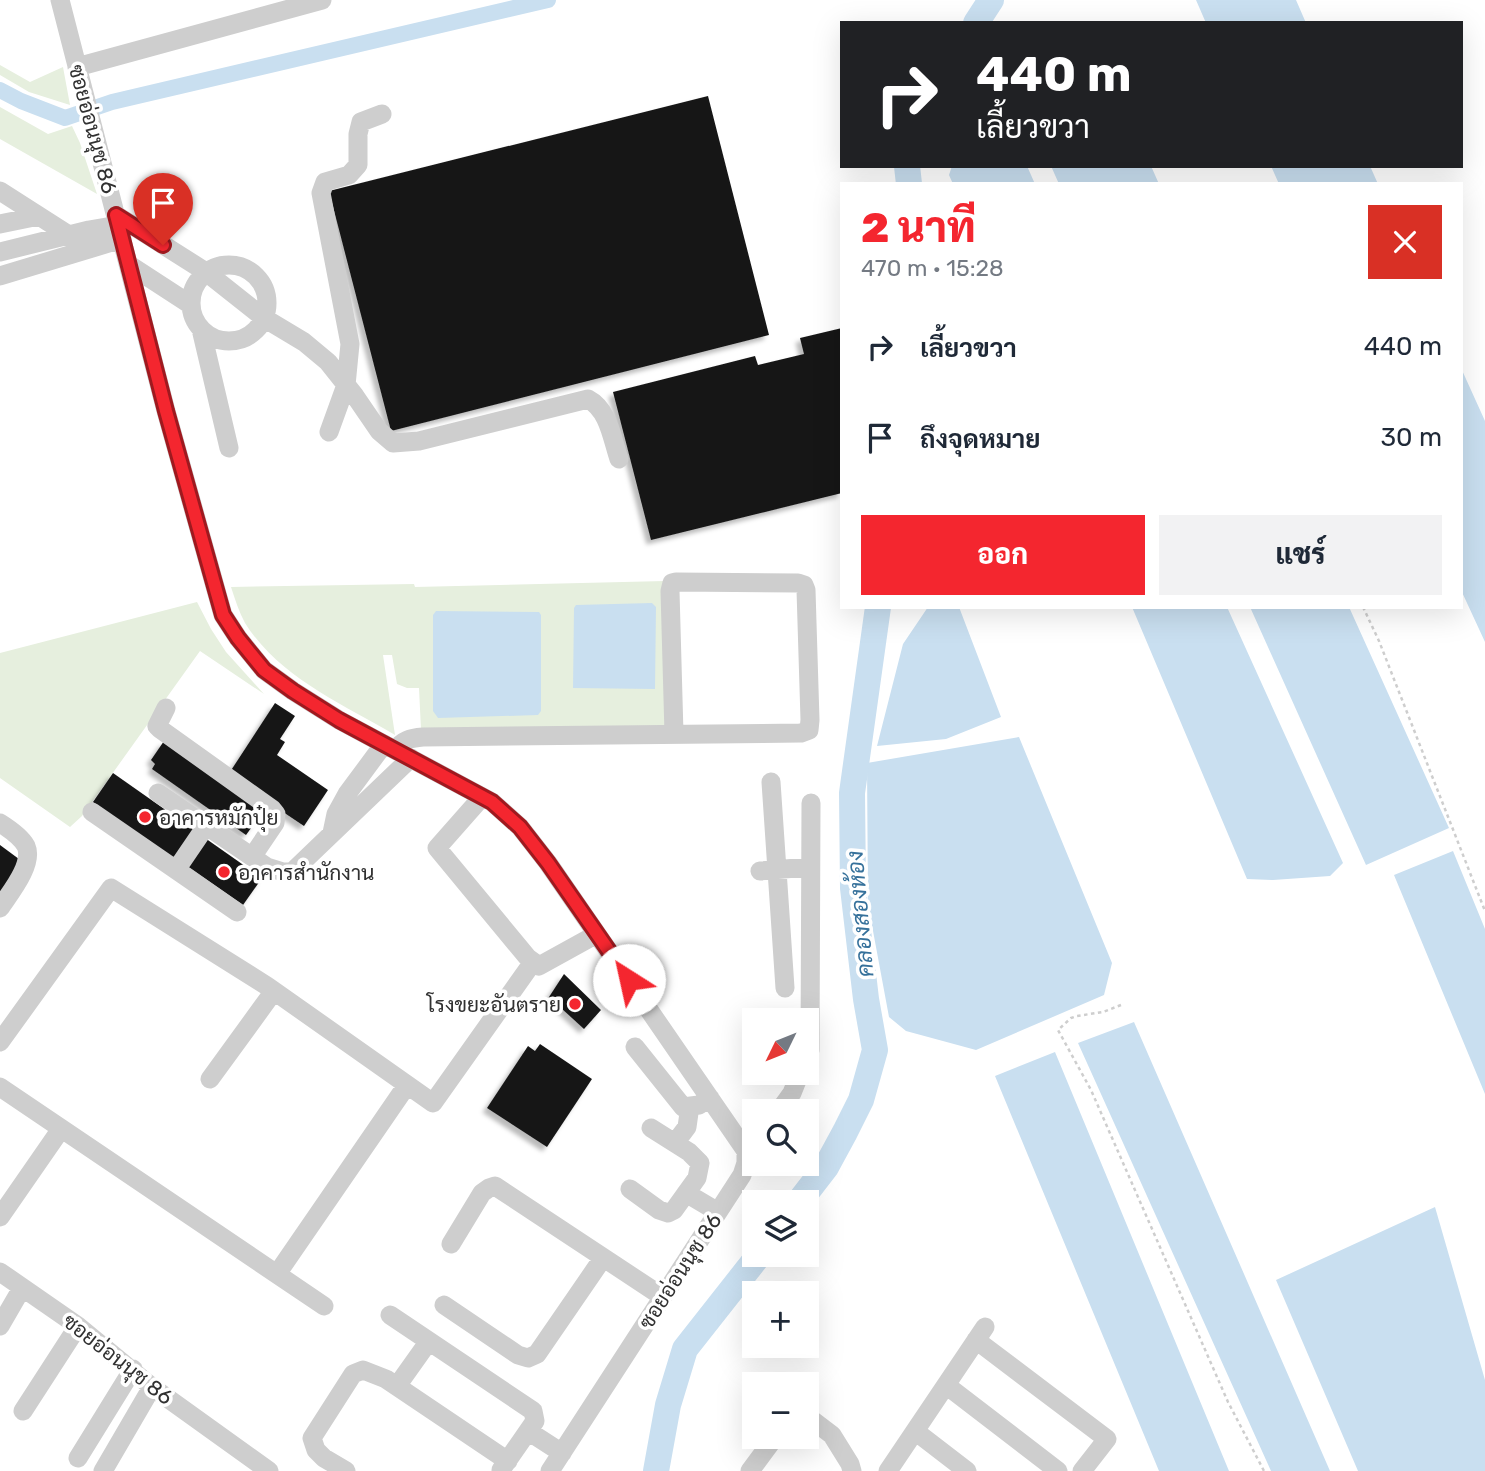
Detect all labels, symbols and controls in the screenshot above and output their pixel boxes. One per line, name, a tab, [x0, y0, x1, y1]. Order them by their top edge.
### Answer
text: 440 m	[976, 45, 1132, 103]
icon: right	[861, 49, 952, 140]
street label: ซอยอ่อนนุช 86	[62, 62, 122, 197]
text: เลี้ยวขวา	[976, 108, 1090, 146]
pin	[133, 173, 193, 245]
icon: arrive	[144, 184, 182, 222]
text: 2 นาที	[861, 203, 976, 253]
button: close	[1368, 205, 1442, 279]
text: 470 m · 15:28	[861, 254, 1004, 282]
icon: right	[861, 328, 899, 366]
text: 440 m	[1364, 331, 1442, 362]
text: เลี้ยวขวา	[920, 333, 1017, 364]
icon: arrive	[861, 419, 899, 457]
text: 30 m	[1380, 422, 1442, 453]
text: ถึงจุดหมาย	[920, 424, 1041, 455]
button: ออก	[861, 515, 1145, 595]
button: แชร์	[1159, 515, 1442, 595]
place label: อาคารหมักปุ๋ย	[159, 805, 279, 832]
marker: อาคารหมักปุ๋ย	[137, 809, 153, 825]
water label: คลองสองห้อง	[841, 850, 879, 978]
place label: อาคารสำนักงาน	[238, 860, 374, 885]
marker: อาคารสำนักงาน	[216, 864, 232, 880]
position arrow	[592, 943, 666, 1017]
place label: โรงขยะอันตราย	[426, 992, 561, 1017]
marker: โรงขยะอันตราย	[567, 996, 583, 1012]
north arrow	[742, 1008, 819, 1085]
map controls	[742, 1008, 819, 1449]
button: search	[742, 1099, 819, 1176]
button: layers	[742, 1190, 819, 1267]
street label: ซอยอ่อนนุช 86	[633, 1209, 728, 1334]
button: +	[742, 1281, 819, 1358]
street label: ซอยอ่อนนุช 86	[57, 1308, 178, 1411]
button: −	[742, 1372, 819, 1449]

